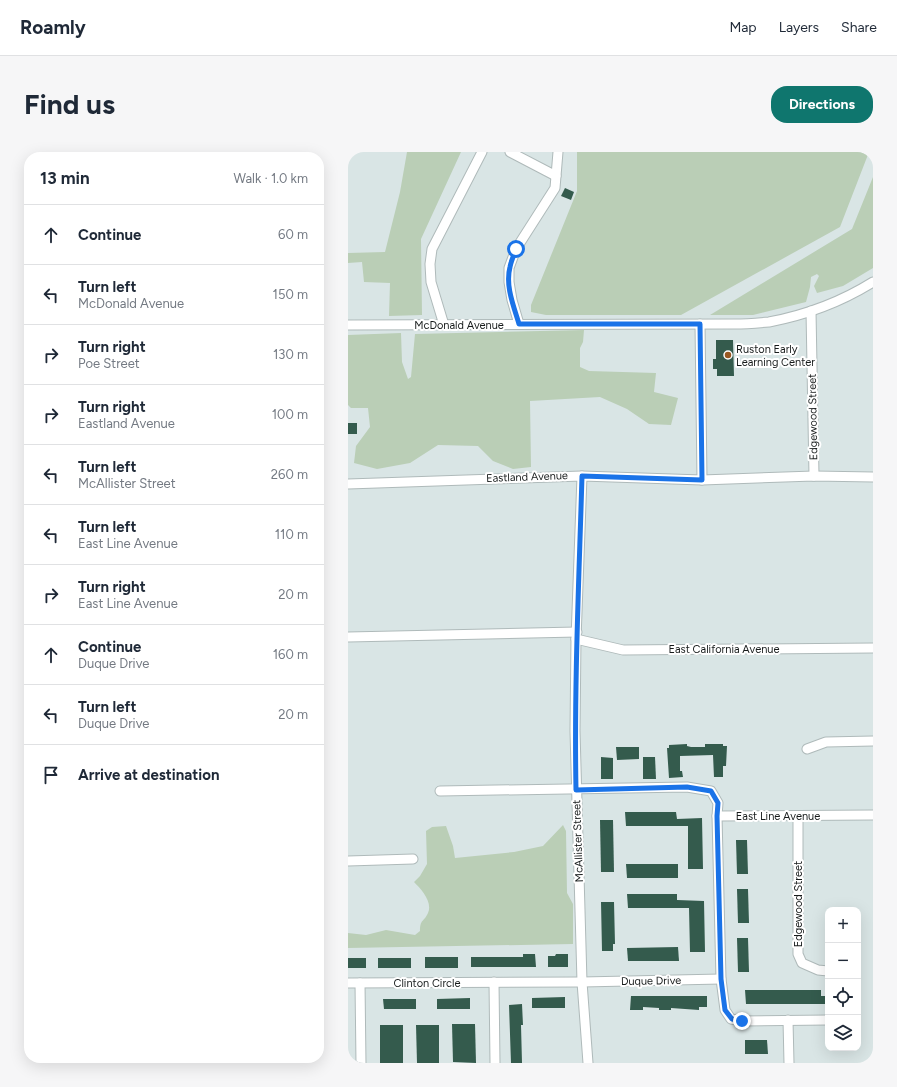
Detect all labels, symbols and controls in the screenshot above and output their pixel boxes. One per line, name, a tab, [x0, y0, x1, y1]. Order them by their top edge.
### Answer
text: Roamly	[20, 16, 86, 39]
text: Map	[729, 19, 757, 36]
text: Layers	[779, 19, 819, 36]
text: Share	[841, 19, 877, 36]
button: Directions	[771, 86, 873, 123]
text: Find us	[24, 87, 115, 121]
text: 13 min	[40, 168, 90, 188]
text: Walk · 1.0 km	[234, 171, 308, 186]
icon: ahead	[40, 224, 62, 246]
text: Continue	[78, 226, 141, 244]
text: 60 m	[278, 227, 308, 242]
route start	[507, 240, 525, 258]
text: Turn left	[78, 278, 136, 296]
icon: left	[40, 284, 62, 306]
text: 150 m	[273, 287, 308, 302]
text: McDonald Avenue	[78, 296, 184, 311]
street label: McDonald Avenue	[414, 319, 504, 332]
text: Turn right	[78, 338, 146, 356]
place label: Ruston Early Learning Center	[736, 343, 815, 369]
icon: right	[40, 344, 62, 366]
text: 130 m	[273, 347, 308, 362]
marker: Ruston Early Learning Center	[723, 350, 733, 360]
text: Poe Street	[78, 356, 140, 371]
street label: Edgewood Street	[806, 374, 820, 460]
text: Turn right	[78, 398, 146, 416]
icon: right	[40, 404, 62, 426]
text: 100 m	[272, 407, 308, 422]
text: Eastland Avenue	[78, 416, 175, 431]
text: Turn left	[78, 458, 136, 476]
icon: left	[40, 464, 62, 486]
text: 260 m	[271, 467, 308, 482]
street label: Eastland Avenue	[486, 469, 568, 485]
text: McAllister Street	[78, 476, 176, 491]
text: Turn left	[78, 518, 136, 536]
icon: left	[40, 524, 62, 546]
text: 110 m	[275, 527, 308, 542]
text: East Line Avenue	[78, 536, 178, 551]
text: Turn right	[78, 578, 146, 596]
icon: right	[40, 584, 62, 606]
text: 20 m	[278, 587, 308, 602]
text: East Line Avenue	[78, 596, 178, 611]
text: Continue	[78, 638, 141, 656]
street label: East California Avenue	[669, 643, 779, 656]
icon: ahead	[40, 644, 62, 666]
text: 160 m	[273, 647, 308, 662]
text: Duque Drive	[78, 656, 149, 671]
text: Turn left	[78, 698, 136, 716]
icon: left	[40, 704, 62, 726]
text: 20 m	[278, 707, 308, 722]
text: Duque Drive	[78, 716, 149, 731]
icon: arrive	[40, 764, 62, 786]
text: Arrive at destination	[78, 766, 219, 784]
street label: McAllister Street	[570, 800, 586, 882]
street label: East Line Avenue	[736, 810, 820, 823]
street label: Edgewood Street	[792, 861, 805, 947]
map controls	[825, 907, 861, 1051]
button: +	[825, 907, 861, 943]
button: −	[825, 943, 861, 979]
street label: Duque Drive	[621, 974, 681, 988]
street label: Clinton Circle	[394, 977, 460, 990]
button: locate	[825, 979, 861, 1015]
route end	[733, 1012, 751, 1030]
button: layers	[825, 1015, 861, 1051]

